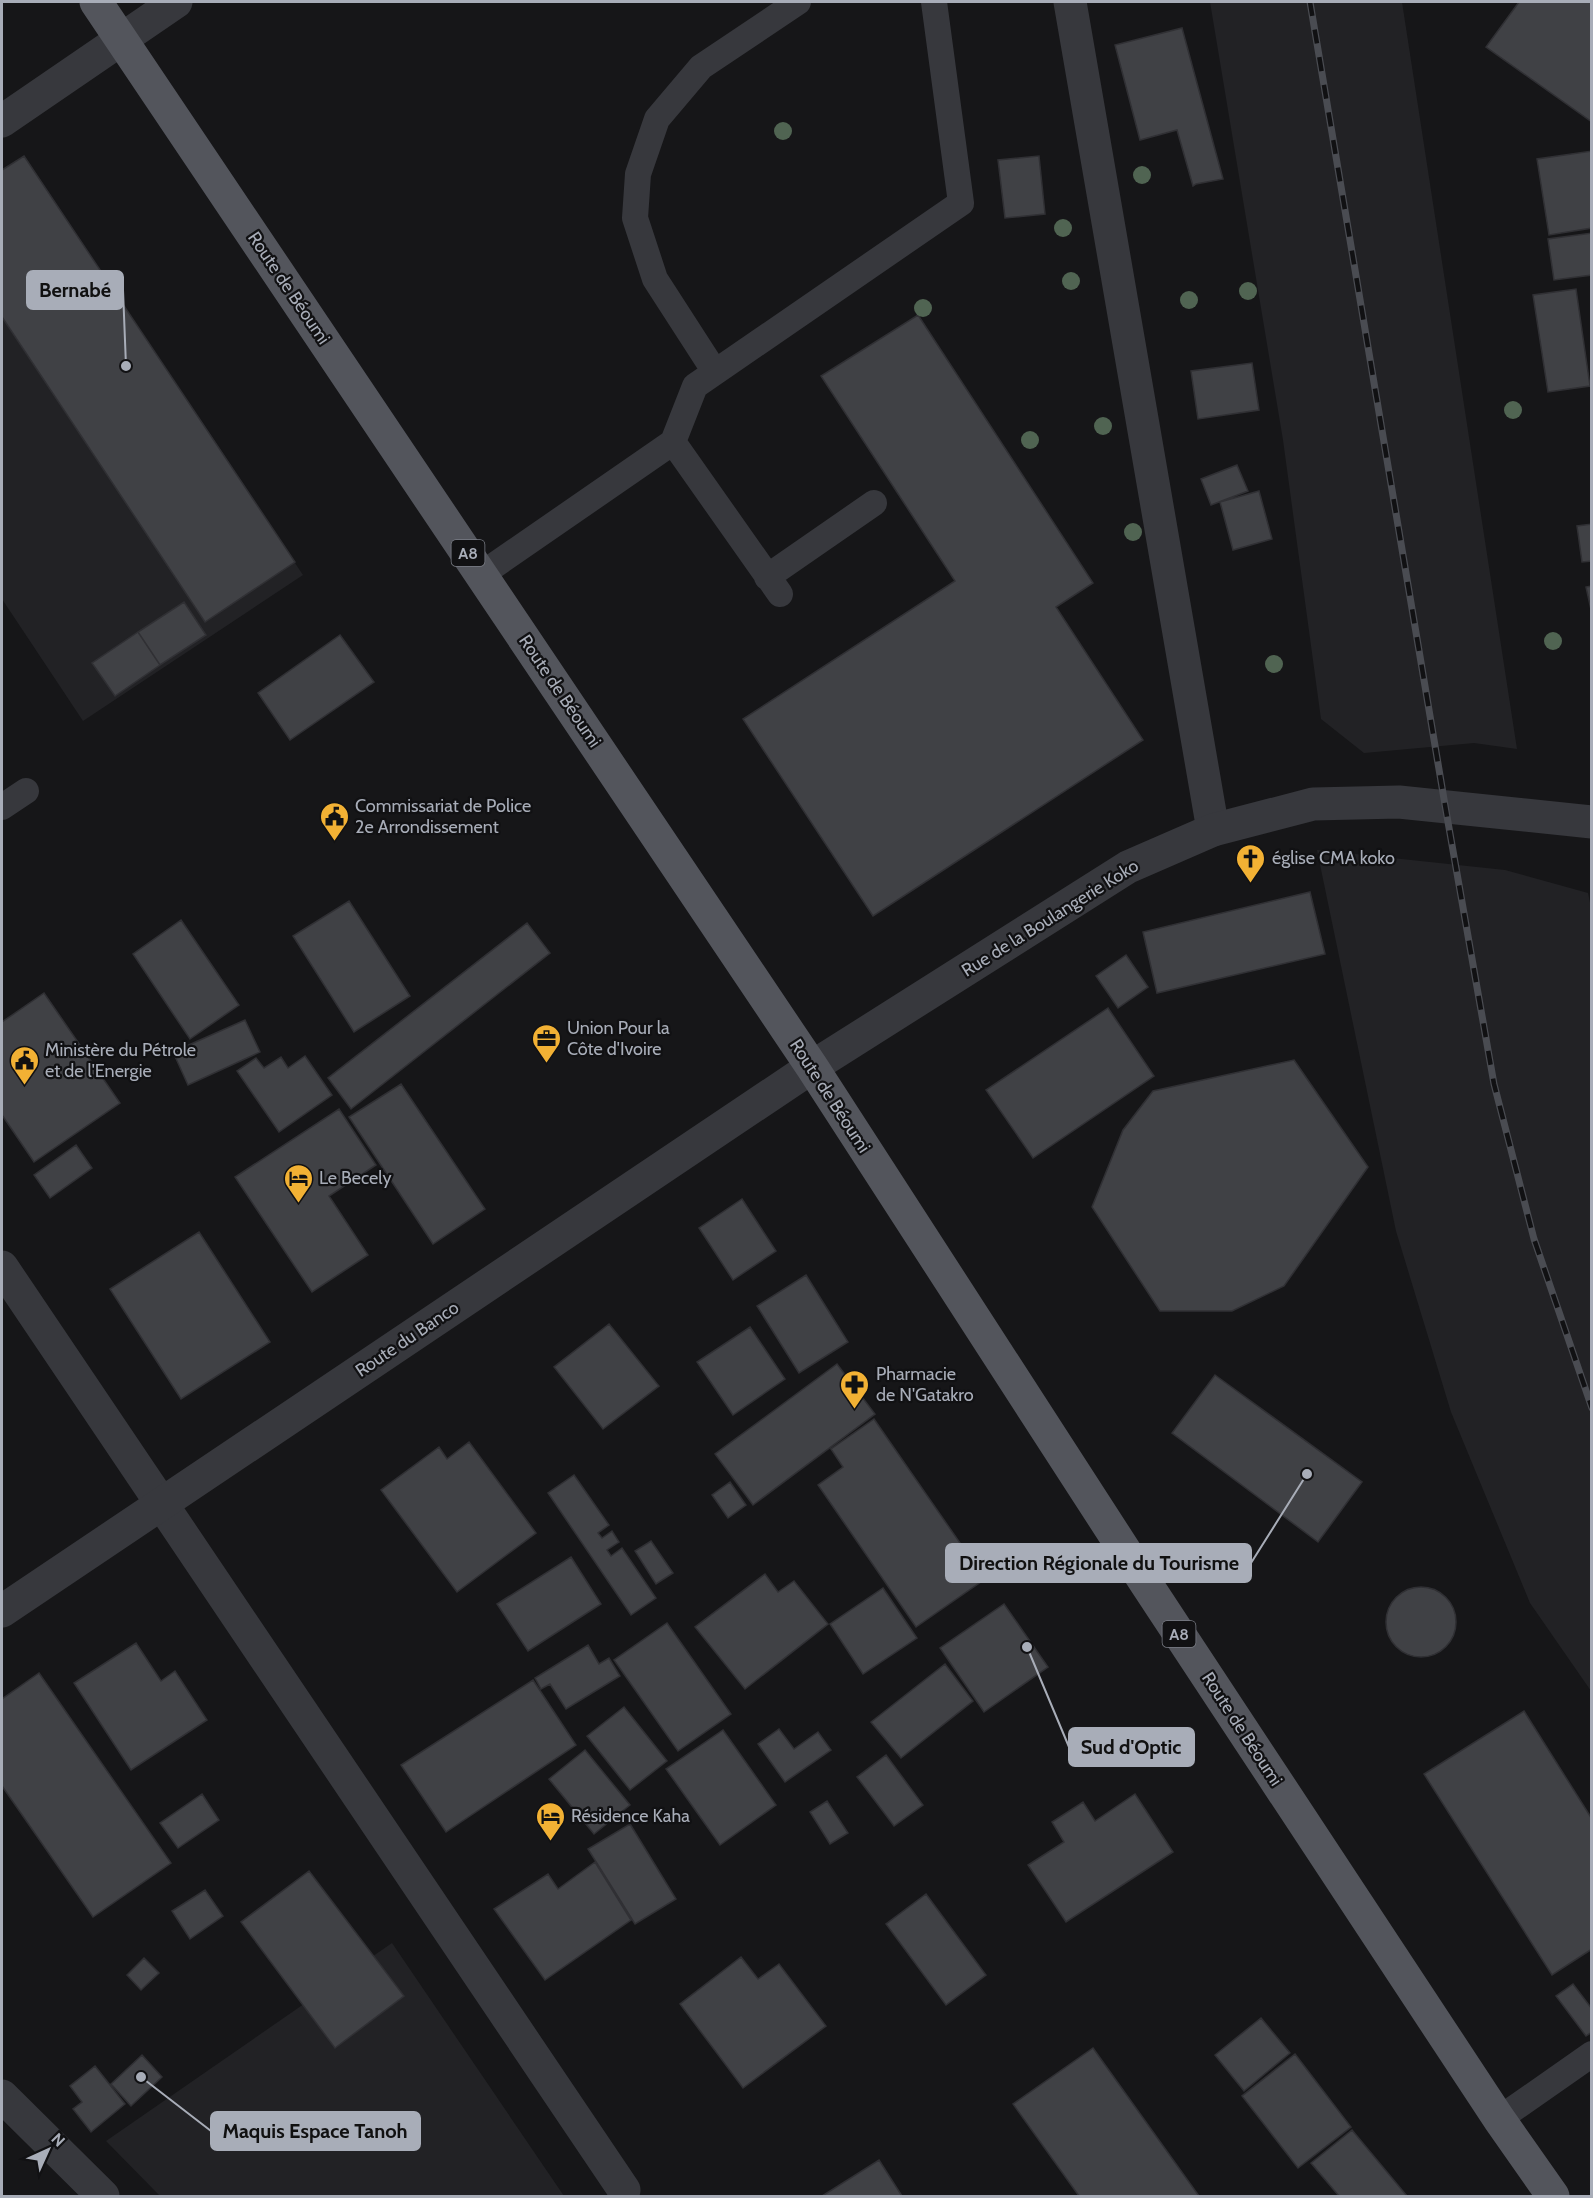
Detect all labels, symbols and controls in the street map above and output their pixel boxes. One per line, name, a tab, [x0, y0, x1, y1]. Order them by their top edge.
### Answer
street label: Route de Béoumi	[243, 227, 335, 349]
callout: Bernabé	[27, 271, 123, 309]
text: Bernabé	[39, 278, 111, 302]
road number: A8	[452, 540, 484, 566]
street label: Route de Béoumi	[514, 630, 606, 752]
place label: Commissariat de Police 2e Arrondissement	[355, 795, 531, 838]
public building icon: Commissariat de Police 2e Arrondissement	[318, 800, 350, 842]
church icon: église CMA koko	[1235, 842, 1267, 884]
place label: église CMA koko	[1272, 847, 1395, 869]
street label: Rue de la Boulangerie Koko	[957, 854, 1143, 982]
place label: Union Pour la Côte d'Ivoire	[567, 1017, 670, 1060]
office icon: Union Pour la Côte d'Ivoire	[530, 1022, 562, 1064]
street label: Route de Béoumi	[785, 1035, 875, 1157]
place label: Ministère du Pétrole et de l'Energie	[45, 1039, 196, 1082]
public building icon: Ministère du Pétrole et de l'Energie	[8, 1044, 40, 1086]
hotel icon: Le Becely	[282, 1162, 314, 1204]
place label: Le Becely	[319, 1167, 392, 1189]
street label: Route du Banco	[351, 1296, 463, 1382]
place label: Pharmacie de N'Gatakro	[876, 1363, 974, 1406]
pharmacy icon: Pharmacie de N'Gatakro	[839, 1368, 871, 1410]
callout: Direction Régionale du Tourisme	[946, 1544, 1251, 1582]
text: Direction Régionale du Tourisme	[959, 1551, 1239, 1575]
road number: A8	[1162, 1621, 1196, 1647]
street label: Route de Béoumi	[1197, 1668, 1287, 1790]
callout: Sud d'Optic	[1069, 1728, 1194, 1766]
text: Sud d'Optic	[1081, 1735, 1181, 1759]
hotel icon: Résidence Kaha	[534, 1800, 566, 1842]
place label: Résidence Kaha	[571, 1805, 690, 1827]
callout: Maquis Espace Tanoh	[211, 2112, 420, 2150]
text: Maquis Espace Tanoh	[222, 2119, 408, 2143]
north arrow	[18, 2120, 78, 2180]
text: N	[48, 2129, 69, 2150]

